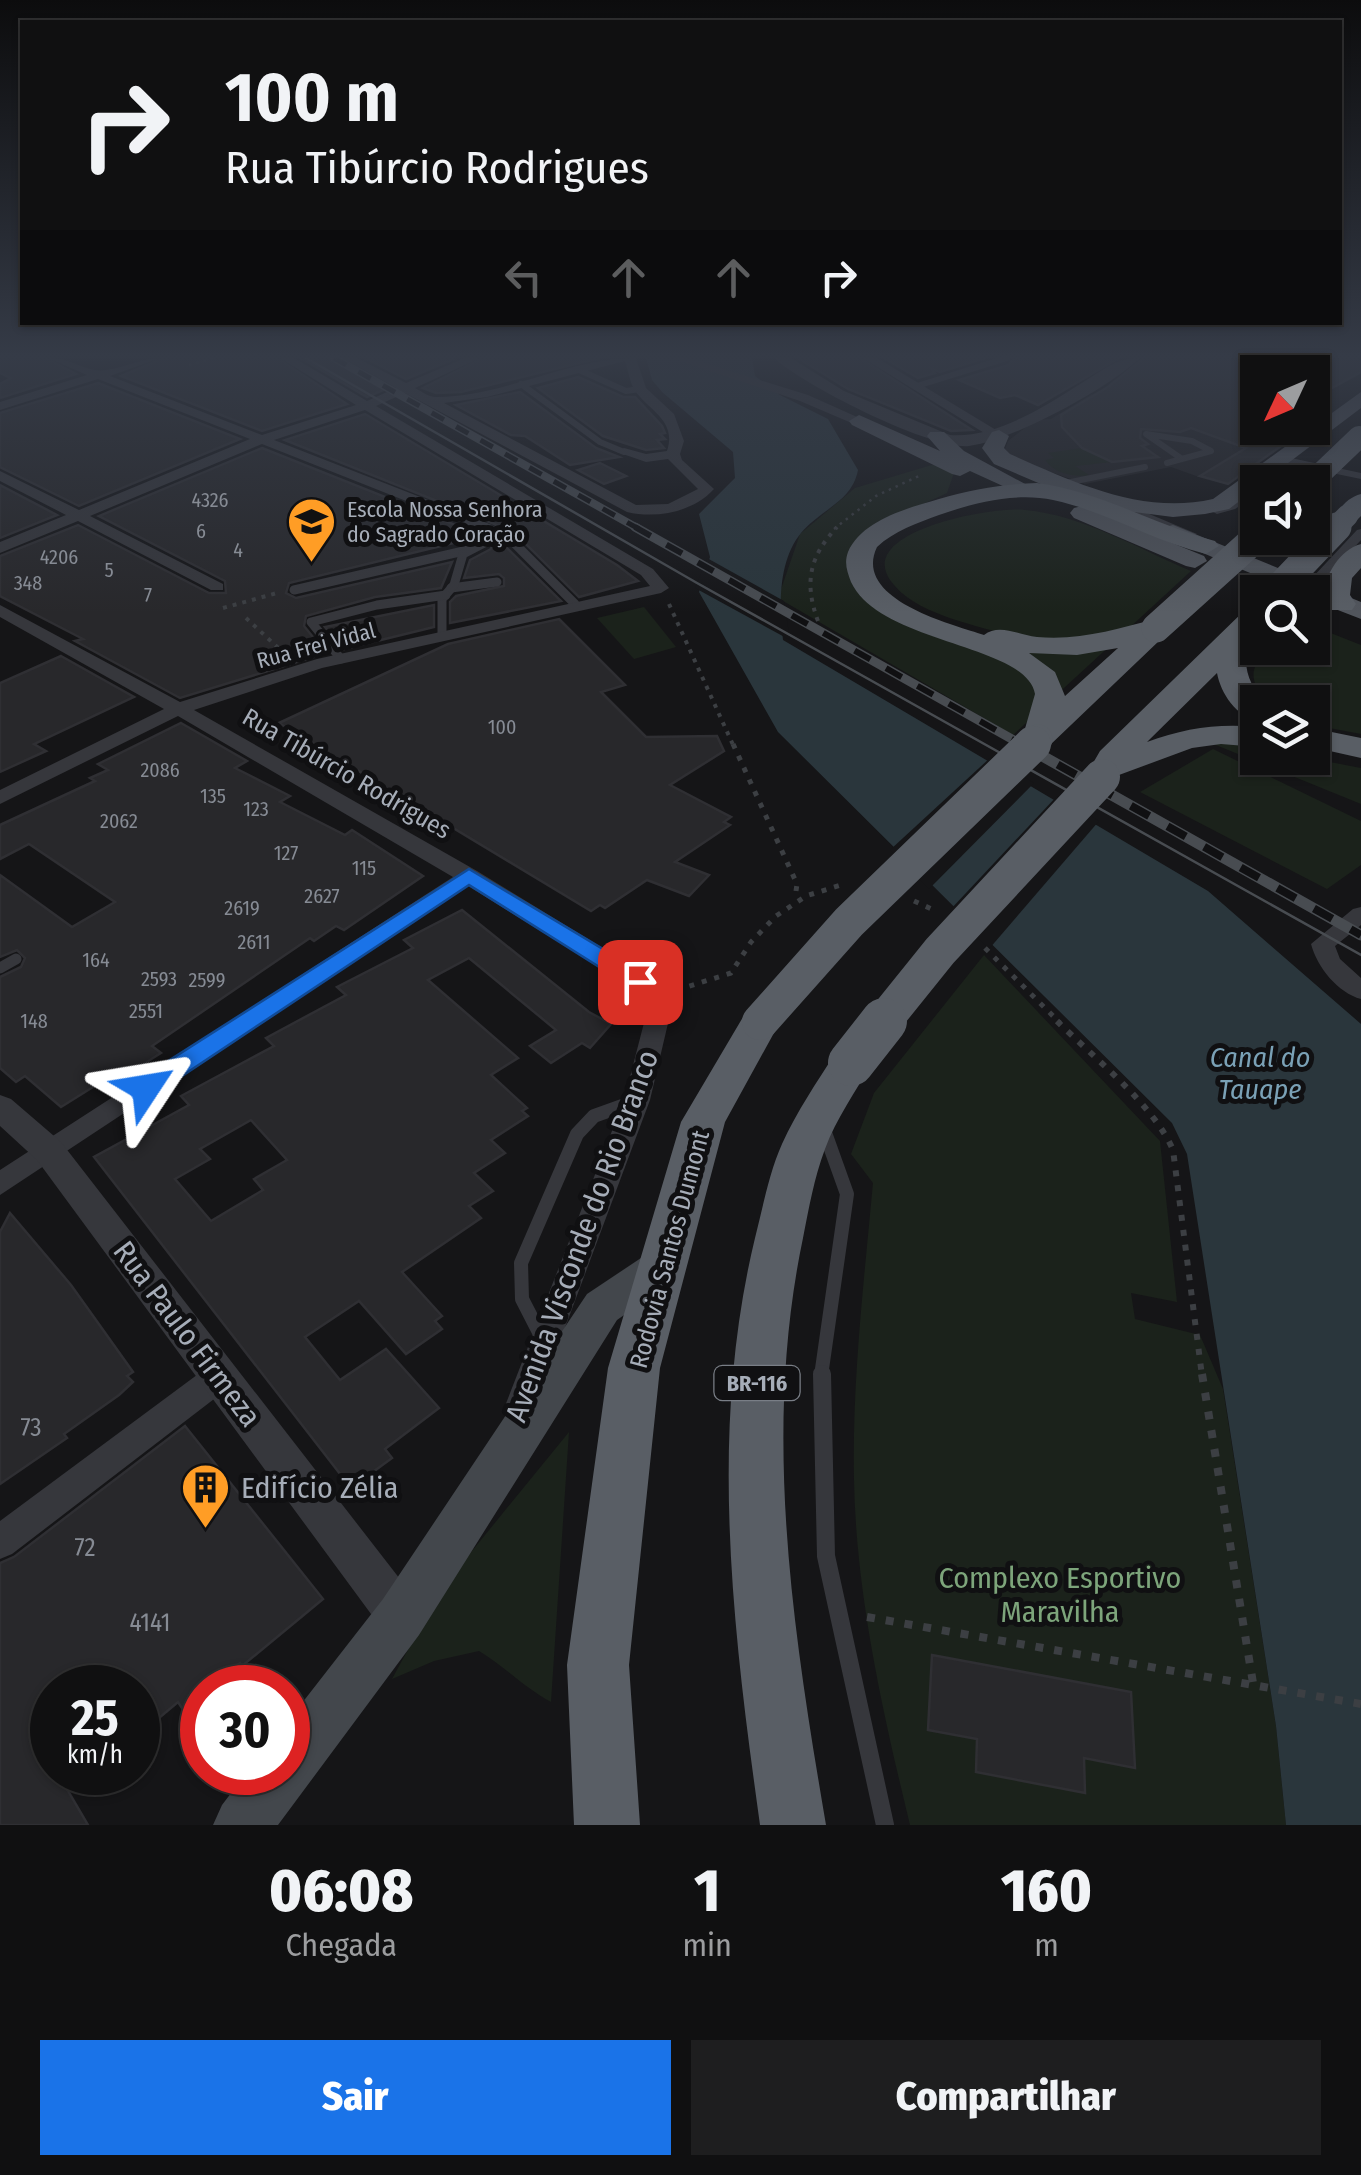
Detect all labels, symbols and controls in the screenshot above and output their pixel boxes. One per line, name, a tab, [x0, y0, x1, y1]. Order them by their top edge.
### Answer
text: 100 m	[225, 56, 399, 140]
icon: right	[60, 60, 190, 190]
text: Rua Tibúrcio Rodrigues	[225, 141, 649, 195]
icon: left	[496, 250, 551, 305]
icon: ahead	[601, 250, 656, 305]
icon: ahead	[706, 250, 761, 305]
icon: right	[811, 250, 866, 305]
north arrow	[1240, 355, 1330, 445]
map controls	[1240, 355, 1330, 775]
button: sound	[1240, 465, 1330, 555]
house number: 4326	[192, 488, 229, 512]
school or university icon: Escola Nossa Senhora do Sagrado Coração	[286, 496, 338, 564]
place label: Escola Nossa Senhora do Sagrado Coração	[347, 496, 542, 548]
house number: 6	[196, 519, 206, 543]
house number: 4	[233, 538, 243, 562]
house number: 4206	[40, 545, 78, 569]
house number: 5	[104, 558, 114, 582]
house number: 348	[14, 571, 42, 595]
button: search	[1240, 575, 1330, 665]
house number: 7	[144, 583, 152, 607]
street label: Rua Frei Vidal	[254, 617, 379, 674]
button: layers	[1240, 685, 1330, 775]
street label: Rua Tibúrcio Rodrigues	[237, 702, 456, 846]
house number: 100	[488, 715, 516, 739]
house number: 2086	[140, 758, 180, 782]
house number: 135	[200, 784, 226, 808]
house number: 123	[243, 797, 269, 821]
house number: 2062	[100, 809, 138, 833]
house number: 127	[274, 841, 298, 865]
house number: 115	[352, 856, 376, 880]
house number: 2627	[304, 884, 340, 908]
house number: 2619	[224, 896, 260, 920]
house number: 2611	[237, 930, 271, 954]
pin	[598, 940, 683, 1025]
house number: 164	[82, 948, 110, 972]
icon: arrive	[613, 955, 668, 1010]
house number: 2593	[141, 967, 177, 991]
house number: 2599	[188, 968, 226, 992]
house number: 2551	[129, 999, 163, 1023]
house number: 148	[20, 1009, 48, 1033]
position arrow	[94, 1036, 198, 1140]
water label: Canal do Tauape	[1210, 1041, 1310, 1106]
street label: Avenida Visconde do Rio Branco	[498, 1045, 666, 1427]
street label: Rodovia Santos Dumont	[624, 1126, 716, 1371]
street label: Rua Paulo Firmeza	[106, 1234, 268, 1434]
road number: BR-116	[714, 1366, 800, 1400]
house number: 73	[20, 1413, 42, 1443]
building icon: Edifício Zélia	[180, 1462, 232, 1530]
place label: Edifício Zélia	[241, 1470, 398, 1506]
house number: 72	[75, 1533, 95, 1563]
park label: Complexo Esportivo Maravilha	[939, 1560, 1181, 1630]
house number: 4141	[129, 1608, 171, 1638]
speed limit sign: 30	[180, 1665, 310, 1795]
text: 25	[71, 1688, 119, 1748]
text: km/h	[67, 1740, 123, 1770]
text: 06:08	[269, 1855, 413, 1927]
text: 1	[694, 1855, 720, 1927]
text: 160	[1001, 1855, 1092, 1927]
text: Chegada	[285, 1926, 397, 1964]
text: min	[682, 1926, 732, 1964]
text: m	[1034, 1926, 1059, 1964]
button: Sair	[40, 2040, 671, 2155]
button: Compartilhar	[691, 2040, 1321, 2155]

